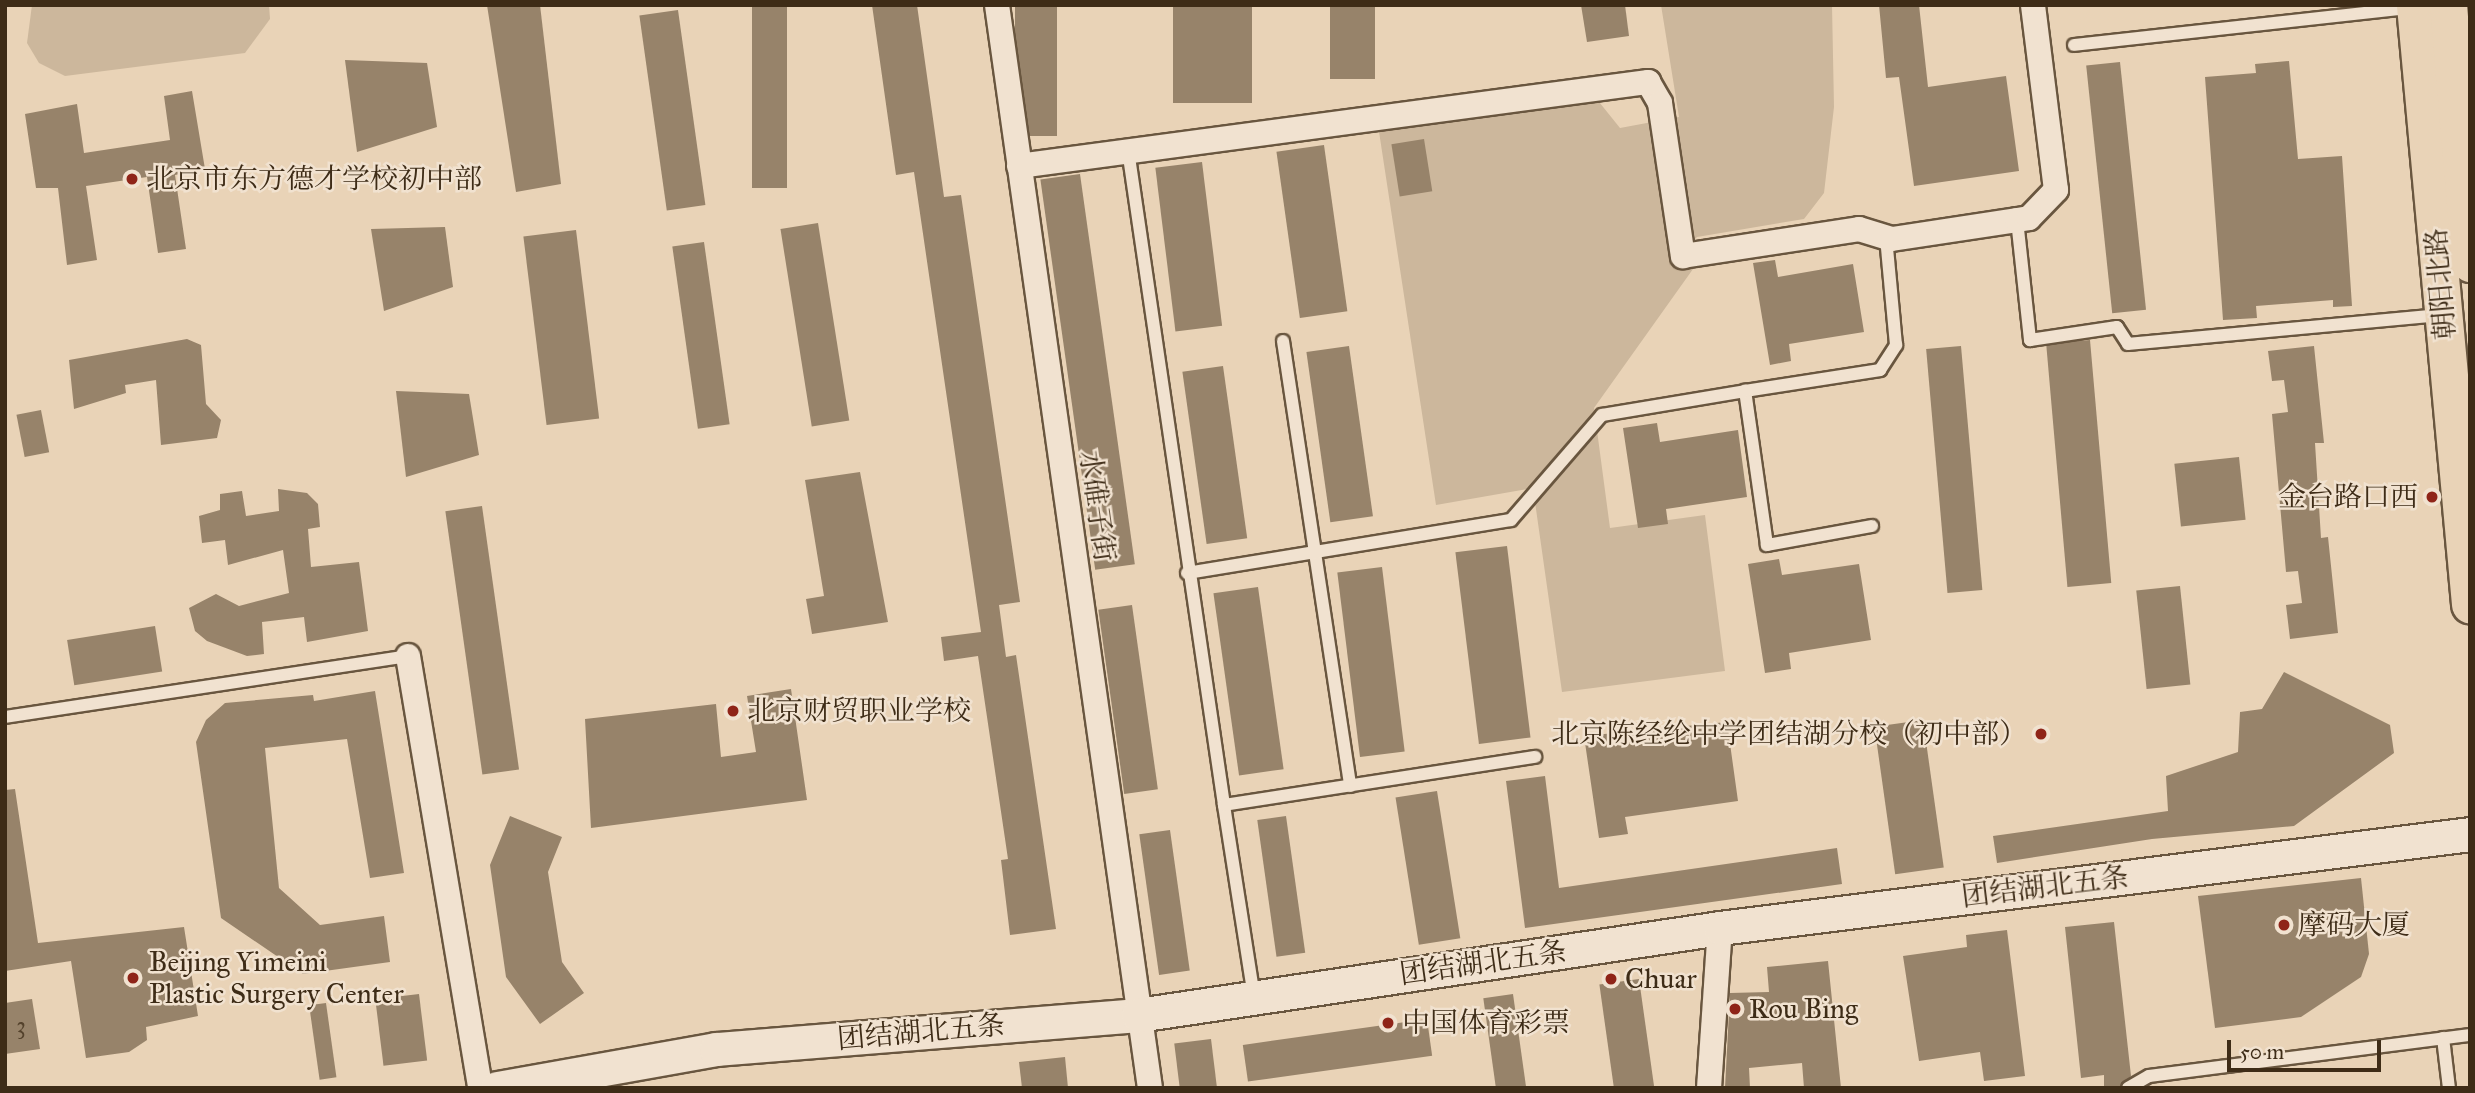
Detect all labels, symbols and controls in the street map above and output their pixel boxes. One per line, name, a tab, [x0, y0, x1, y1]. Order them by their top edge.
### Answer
place label: 北京市东方德才学校初中部	[146, 162, 482, 196]
marker: 北京市东方德才学校初中部	[124, 171, 140, 187]
street label: 朝阳北路	[2419, 227, 2463, 341]
street label: 水碓子街	[1073, 448, 1121, 564]
place label: 金台路口西	[2278, 480, 2418, 514]
marker: 金台路口西	[2424, 489, 2440, 505]
place label: 北京财贸职业学校	[747, 694, 971, 728]
marker: 北京财贸职业学校	[725, 703, 741, 719]
place label: 北京陈经纶中学团结湖分校（初中部）	[1551, 717, 2027, 751]
marker: 北京陈经纶中学团结湖分校（初中部）	[2033, 726, 2049, 742]
street label: 团结湖北五条	[1960, 860, 2130, 914]
place label: 摩码大厦	[2298, 908, 2410, 942]
marker: 摩码大厦	[2276, 917, 2292, 933]
street label: 团结湖北五条	[1397, 935, 1569, 991]
place label: Beijing Yimeini Plastic Surgery Center	[149, 945, 404, 1011]
place label: Chuar	[1625, 962, 1697, 996]
marker: Beijing Yimeini Plastic Surgery Center	[123, 968, 143, 988]
marker: Chuar	[1603, 971, 1619, 987]
place label: Rou Bing	[1749, 992, 1858, 1026]
marker: Rou Bing	[1727, 1001, 1743, 1017]
place label: 中国体育彩票	[1402, 1006, 1570, 1040]
street label: 团结湖北五条	[836, 1008, 1006, 1056]
house number: 3	[16, 1012, 26, 1040]
marker: 中国体育彩票	[1380, 1015, 1396, 1031]
scale bar	[2230, 1026, 2384, 1070]
text: 50 m	[2240, 1039, 2284, 1065]

